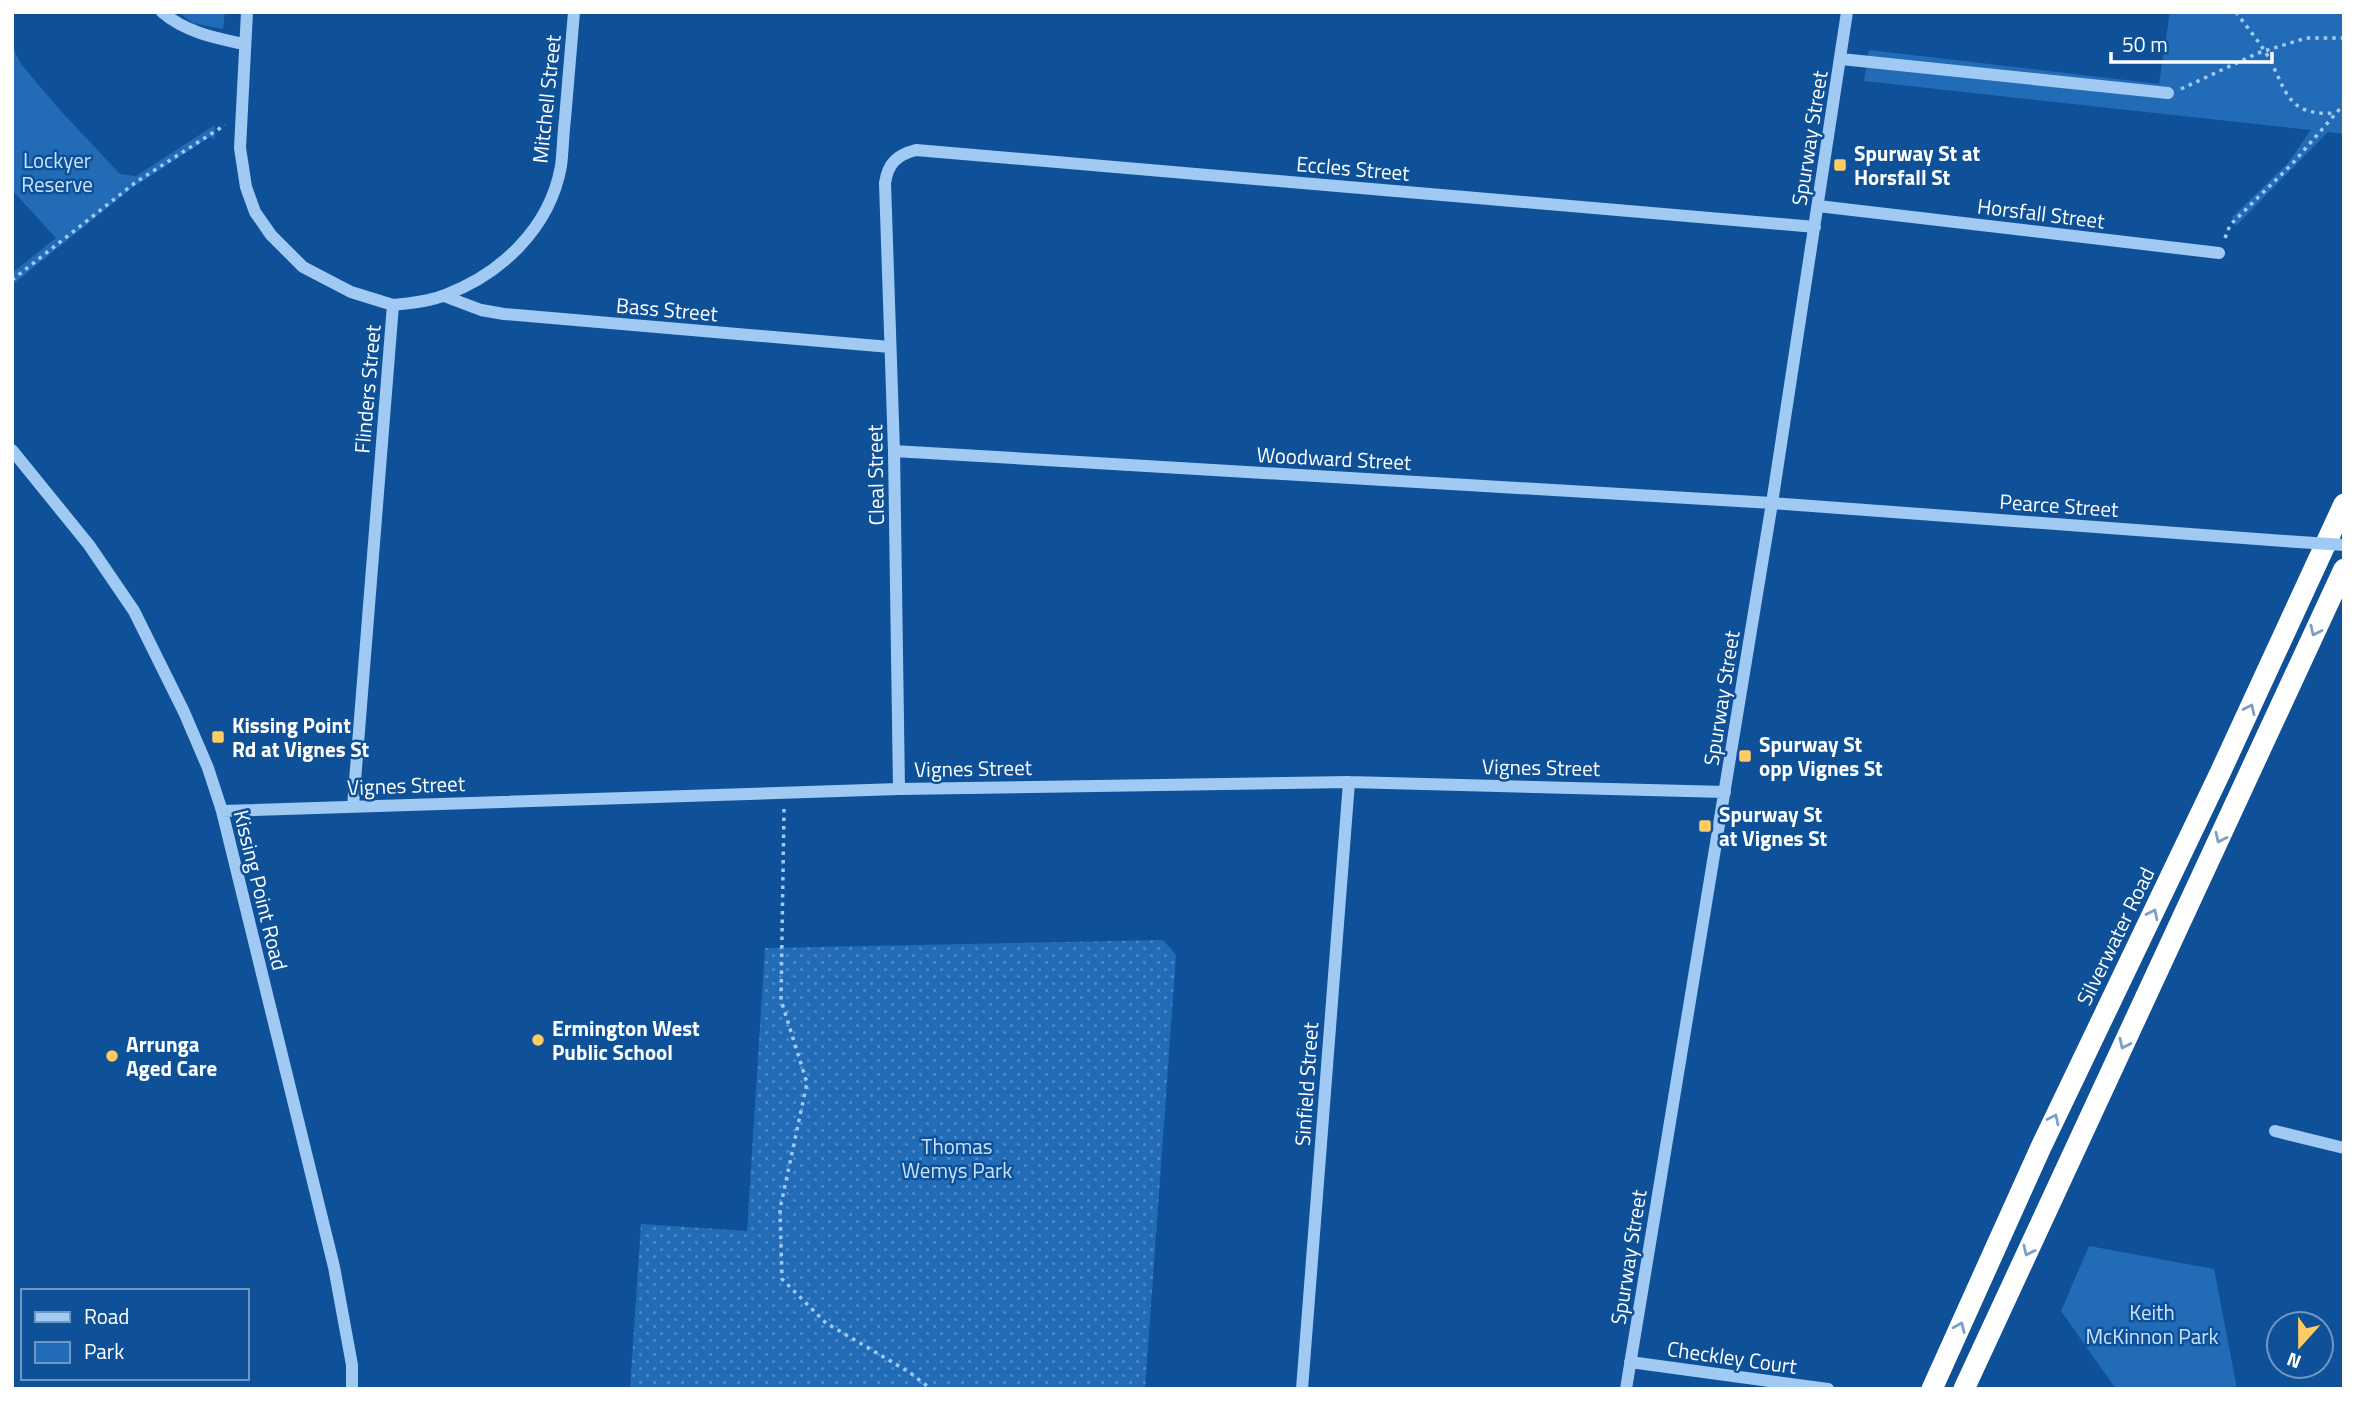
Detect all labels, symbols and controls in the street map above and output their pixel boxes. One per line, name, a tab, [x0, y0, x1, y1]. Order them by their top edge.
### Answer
scale bar	[2111, 21, 2272, 65]
text: 50 m	[2122, 28, 2168, 60]
street label: Mitchell Street	[523, 33, 569, 165]
street label: Spurway Street	[1783, 68, 1836, 208]
place label: Spurway St at Horsfall St	[1854, 137, 1981, 193]
park label: Lockyer Reserve	[21, 144, 93, 200]
street label: Eccles Street	[1295, 147, 1412, 189]
marker: Spurway St at Horsfall St	[1832, 157, 1848, 173]
street label: Horsfall Street	[1975, 189, 2107, 237]
street label: Bass Street	[615, 289, 720, 329]
street label: Flinders Street	[345, 323, 389, 455]
street label: Cleal Street	[858, 424, 892, 526]
street label: Woodward Street	[1256, 438, 1413, 478]
street label: Pearce Street	[1999, 485, 2120, 525]
one-way arrow	[2309, 624, 2323, 636]
street label: Spurway Street	[1695, 628, 1748, 768]
one-way arrow	[2242, 703, 2256, 716]
place label: Kissing Point Rd at Vignes St	[232, 709, 369, 765]
place label: Spurway St opp Vignes St	[1759, 728, 1883, 784]
marker: Kissing Point Rd at Vignes St	[210, 729, 226, 745]
marker: Spurway St opp Vignes St	[1737, 748, 1753, 764]
street label: Vignes Street	[1482, 750, 1601, 784]
street label: Vignes Street	[914, 751, 1033, 785]
street label: Vignes Street	[346, 767, 466, 803]
place label: Spurway St at Vignes St	[1719, 798, 1827, 854]
street label: Kissing Point Road	[226, 807, 296, 973]
marker: Spurway St at Vignes St	[1697, 818, 1713, 834]
one-way arrow	[2214, 831, 2228, 843]
street label: Silverwater Road	[2068, 861, 2162, 1011]
one-way arrow	[2144, 909, 2158, 921]
place label: Ermington West Public School	[552, 1012, 700, 1068]
street label: Sinfield Street	[1286, 1020, 1326, 1147]
place label: Arrunga Aged Care	[126, 1028, 217, 1084]
marker: Ermington West Public School	[530, 1032, 546, 1048]
one-way arrow	[2118, 1037, 2132, 1049]
marker: Arrunga Aged Care	[104, 1048, 120, 1064]
one-way arrow	[2046, 1114, 2060, 1126]
park label: Thomas Wemys Park	[902, 1130, 1012, 1186]
street label: Spurway Street	[1602, 1187, 1655, 1327]
one-way arrow	[2023, 1244, 2037, 1256]
legend	[21, 1289, 248, 1380]
park label: Keith McKinnon Park	[2086, 1296, 2218, 1352]
text: Road	[84, 1300, 129, 1332]
north arrow	[2265, 1310, 2335, 1380]
one-way arrow	[1952, 1321, 1966, 1334]
street label: Checkley Court	[1665, 1332, 1800, 1382]
text: Park	[84, 1335, 124, 1367]
text: N	[2282, 1345, 2305, 1377]

